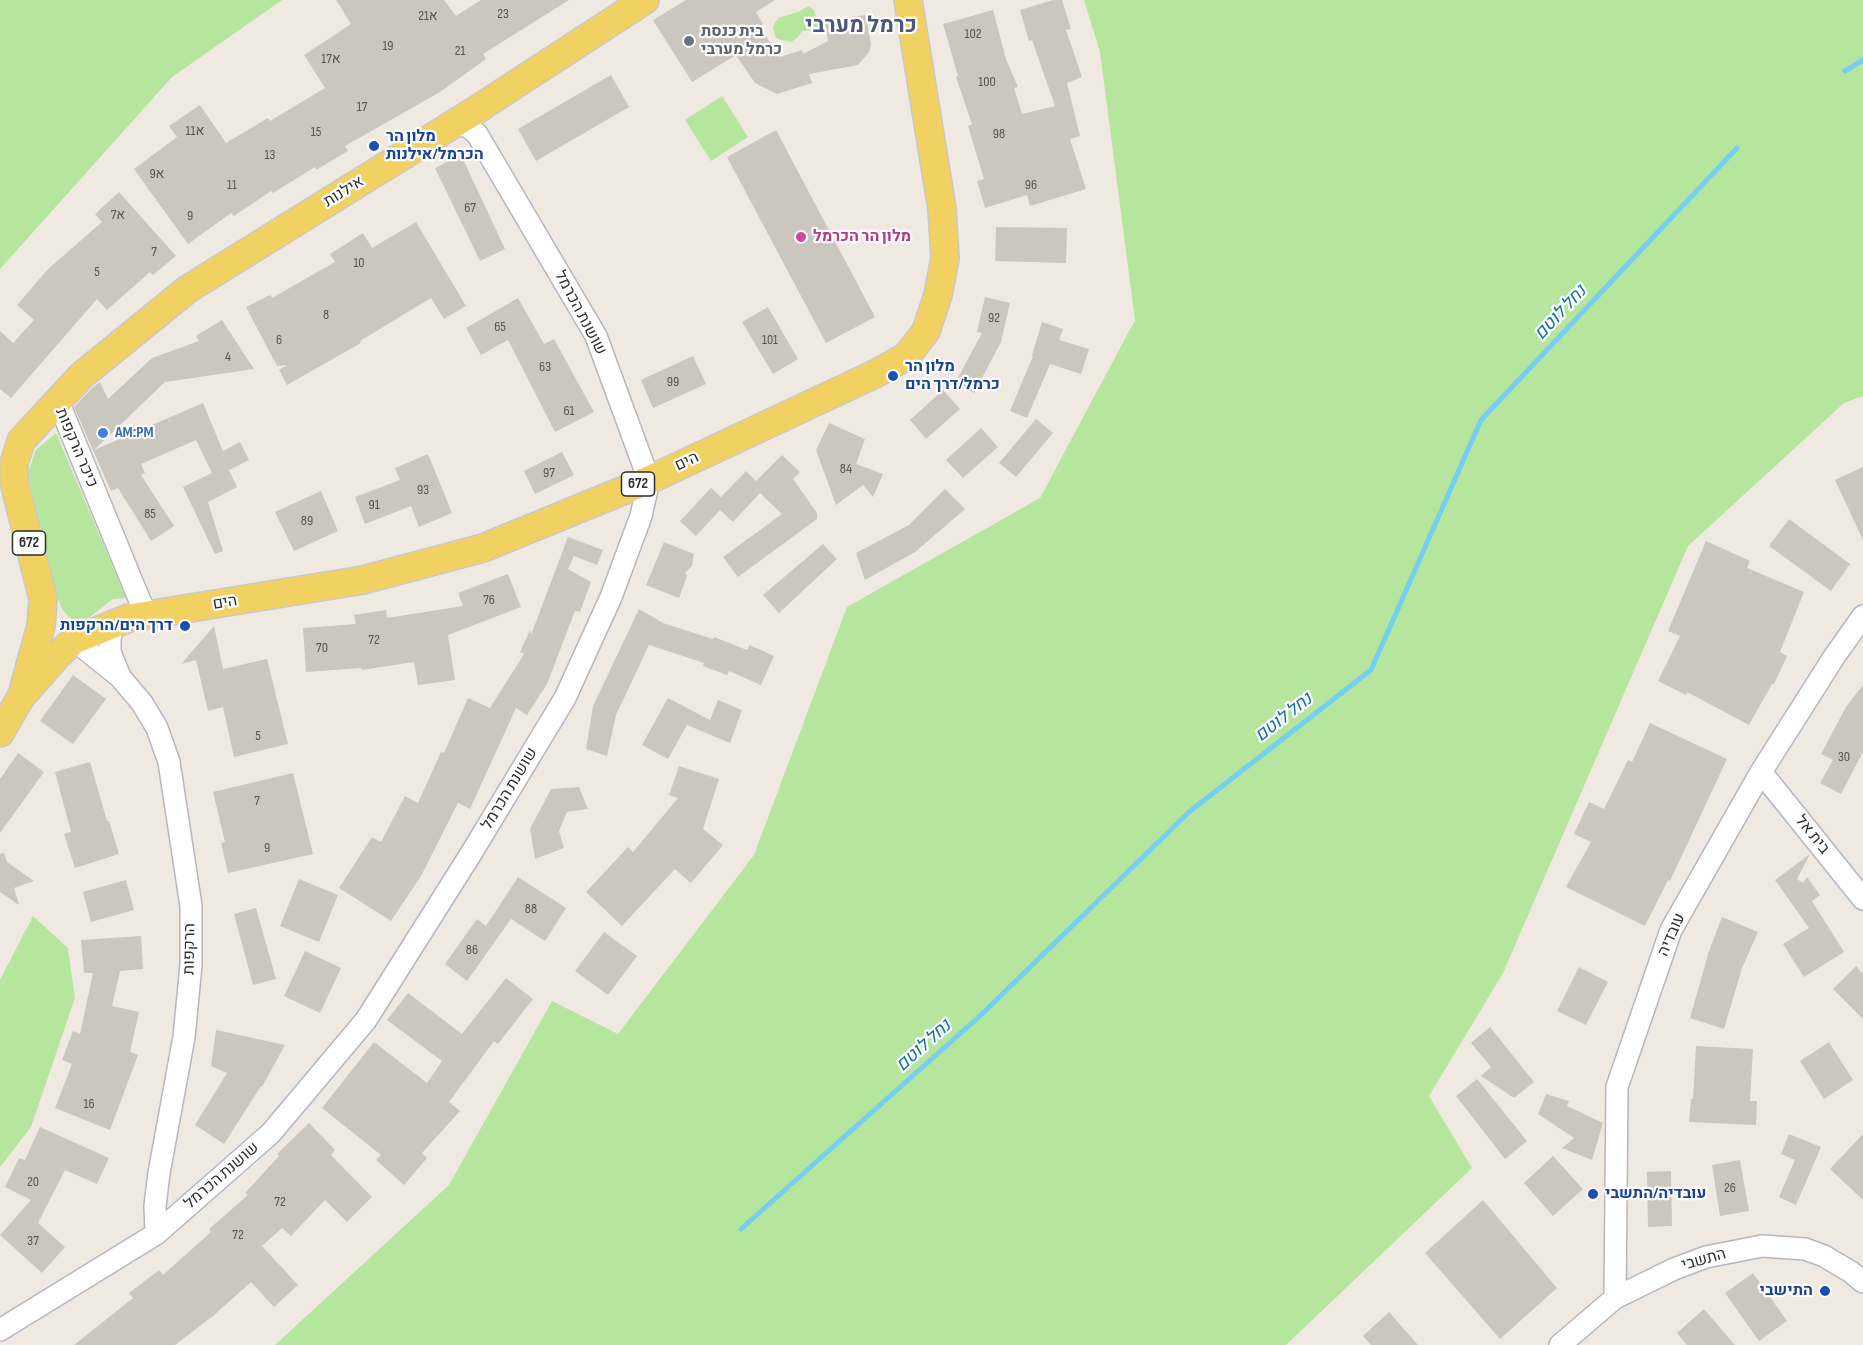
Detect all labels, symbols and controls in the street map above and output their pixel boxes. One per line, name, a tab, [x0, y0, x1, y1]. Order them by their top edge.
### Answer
house number: 23	[497, 6, 509, 22]
house number: 21א	[418, 8, 438, 24]
district label: כרמל מערבי	[805, 13, 917, 39]
place label: בית כנסת כרמל מערבי	[701, 22, 782, 60]
house number: 102	[965, 26, 981, 42]
marker: בית כנסת כרמל מערבי	[682, 34, 696, 48]
house number: 19	[382, 38, 394, 54]
house number: 21	[455, 43, 465, 59]
house number: 17א	[321, 51, 341, 67]
house number: 100	[978, 74, 996, 90]
house number: 17	[357, 99, 367, 115]
house number: 11א	[186, 123, 204, 139]
house number: 15	[311, 124, 321, 140]
house number: 98	[993, 126, 1005, 142]
place label: מלון הר הכרמל/אילנות	[386, 127, 484, 165]
marker: מלון הר הכרמל/אילנות	[367, 139, 381, 153]
house number: 13	[265, 147, 275, 163]
house number: 9א	[149, 166, 165, 182]
street label: אילנות	[320, 172, 368, 212]
house number: 11	[227, 177, 237, 193]
house number: 96	[1025, 177, 1037, 193]
house number: 67	[464, 200, 476, 216]
house number: 7א	[111, 207, 125, 223]
house number: 9	[187, 208, 193, 224]
place label: מלון הר הכרמל	[813, 227, 911, 247]
marker: מלון הר הכרמל	[794, 230, 808, 244]
house number: 7	[151, 244, 157, 260]
house number: 10	[353, 255, 365, 271]
house number: 5	[94, 264, 100, 280]
street label: שושנת הכרמל	[550, 268, 610, 358]
water label: נחל לוטם	[1530, 281, 1592, 345]
house number: 8	[323, 307, 329, 323]
house number: 92	[988, 310, 1000, 326]
house number: 65	[494, 319, 506, 335]
house number: 6	[276, 332, 282, 348]
house number: 101	[762, 332, 778, 348]
house number: 4	[225, 349, 231, 365]
place label: מלון הר כרמל/דרך הים	[905, 357, 1000, 395]
house number: 63	[539, 359, 551, 375]
marker: מלון הר כרמל/דרך הים	[886, 369, 900, 383]
house number: 99	[667, 374, 679, 390]
house number: 61	[563, 403, 575, 419]
street label: כיכר הרקפות	[51, 405, 101, 491]
place label: AM:PM	[115, 423, 154, 443]
marker: AM:PM	[96, 426, 110, 440]
street label: הים	[672, 448, 702, 476]
house number: 84	[840, 461, 852, 477]
house number: 97	[543, 465, 555, 481]
road number: 672	[622, 472, 654, 496]
house number: 93	[417, 482, 429, 498]
house number: 91	[368, 497, 380, 513]
house number: 85	[144, 506, 156, 522]
house number: 89	[301, 513, 313, 529]
road number: 672	[12, 531, 46, 555]
street label: הים	[211, 591, 239, 615]
house number: 76	[483, 592, 495, 608]
place label: דרך הים/הרקפות	[60, 616, 173, 636]
marker: דרך הים/הרקפות	[178, 619, 192, 633]
house number: 72	[368, 632, 380, 648]
house number: 70	[316, 640, 328, 656]
water label: נחל לוטם	[1251, 689, 1317, 747]
house number: 5	[255, 728, 261, 744]
street label: שושנת הכרמל	[478, 744, 542, 834]
house number: 30	[1838, 749, 1850, 765]
house number: 7	[254, 793, 260, 809]
street label: בית אל	[1791, 812, 1833, 858]
house number: 9	[264, 840, 270, 856]
house number: 88	[525, 901, 537, 917]
street label: עובדיה	[1654, 911, 1690, 959]
street label: הרקפות	[180, 923, 200, 975]
house number: 86	[466, 942, 478, 958]
water label: נחל לוטם	[892, 1016, 956, 1076]
house number: 16	[83, 1096, 95, 1112]
street label: שושנת הכרמל	[181, 1138, 263, 1214]
house number: 20	[27, 1174, 39, 1190]
house number: 26	[1724, 1180, 1736, 1196]
place label: עובדיה/התשבי	[1605, 1184, 1706, 1204]
marker: עובדיה/התשבי	[1586, 1187, 1600, 1201]
house number: 72	[274, 1194, 286, 1210]
house number: 72	[232, 1227, 244, 1243]
house number: 37	[27, 1233, 39, 1249]
street label: התשבי	[1680, 1245, 1728, 1275]
place label: התישבי	[1759, 1281, 1813, 1301]
marker: התישבי	[1818, 1284, 1832, 1298]

